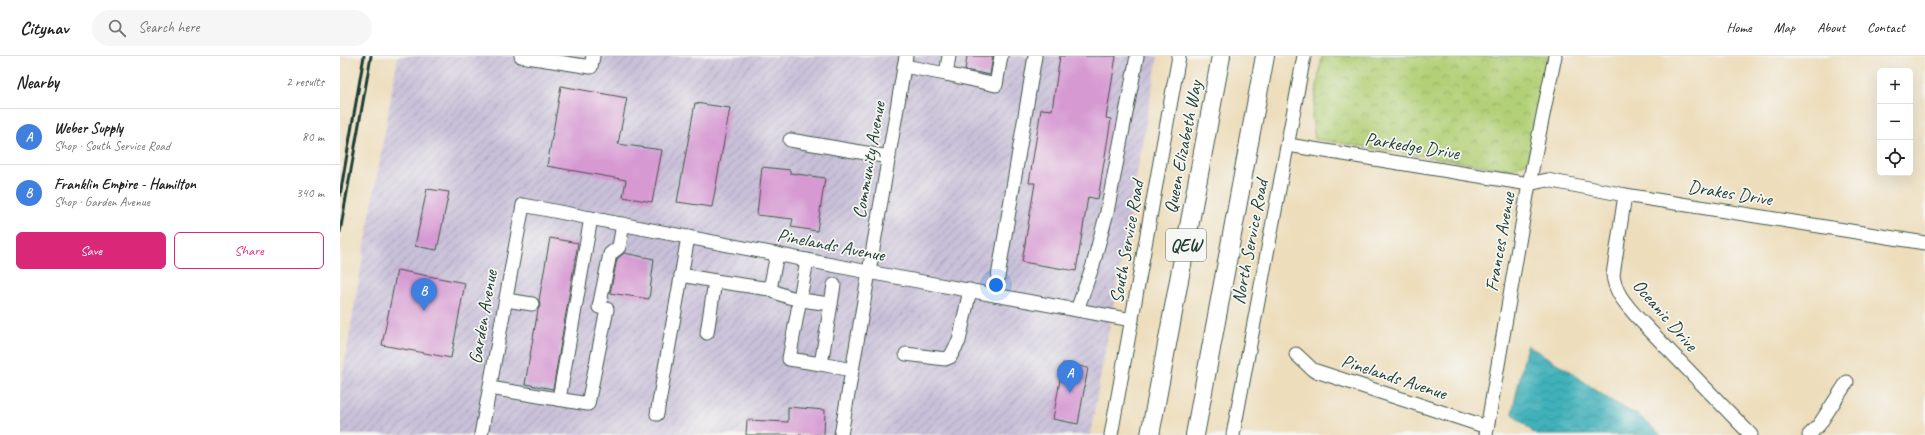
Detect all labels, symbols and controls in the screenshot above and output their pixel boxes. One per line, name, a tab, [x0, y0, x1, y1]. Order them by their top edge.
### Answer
search box	[92, 10, 372, 46]
text: Citynav	[20, 16, 68, 40]
icon: search	[106, 17, 128, 39]
text: Search here	[138, 18, 199, 37]
text: Home	[1726, 19, 1752, 36]
text: Map	[1774, 19, 1795, 36]
text: About	[1817, 19, 1845, 36]
text: Contact	[1867, 19, 1905, 36]
map controls	[1877, 68, 1913, 176]
button: +	[1877, 68, 1913, 104]
text: Nearby	[16, 72, 59, 93]
text: 2 results	[286, 74, 324, 90]
street label: Queen Elizabeth Way	[1158, 77, 1208, 215]
street label: Community Avenue	[847, 98, 891, 220]
button: −	[1877, 104, 1913, 140]
text: Weber Supply	[54, 119, 123, 138]
street label: Parkedge Drive	[1363, 127, 1463, 166]
text: A	[26, 129, 32, 145]
text: 80 m	[302, 129, 324, 145]
text: Shop · South Service Road	[54, 138, 170, 154]
button: locate	[1877, 140, 1913, 176]
street label: North Service Road	[1226, 174, 1275, 306]
text: Franklin Empire - Hamilton	[54, 175, 196, 194]
street label: Drakes Drive	[1686, 175, 1775, 212]
street label: South Service Road	[1104, 176, 1150, 305]
text: B	[26, 185, 32, 201]
text: 340 m	[296, 185, 324, 201]
street label: Frances Avenue	[1479, 189, 1521, 293]
text: Shop · Garden Avenue	[54, 194, 150, 210]
street label: Pinelands Avenue	[775, 223, 889, 268]
road number: QEW	[1166, 229, 1206, 261]
button: Save	[16, 232, 166, 269]
button: Share	[174, 232, 324, 269]
street label: Garden Avenue	[463, 266, 503, 366]
street label: Oceanic Drive	[1627, 274, 1704, 357]
your location	[986, 275, 1006, 295]
pin: B	[411, 278, 437, 311]
street label: Pinelands Avenue	[1338, 349, 1451, 406]
pin: A	[1057, 360, 1083, 393]

